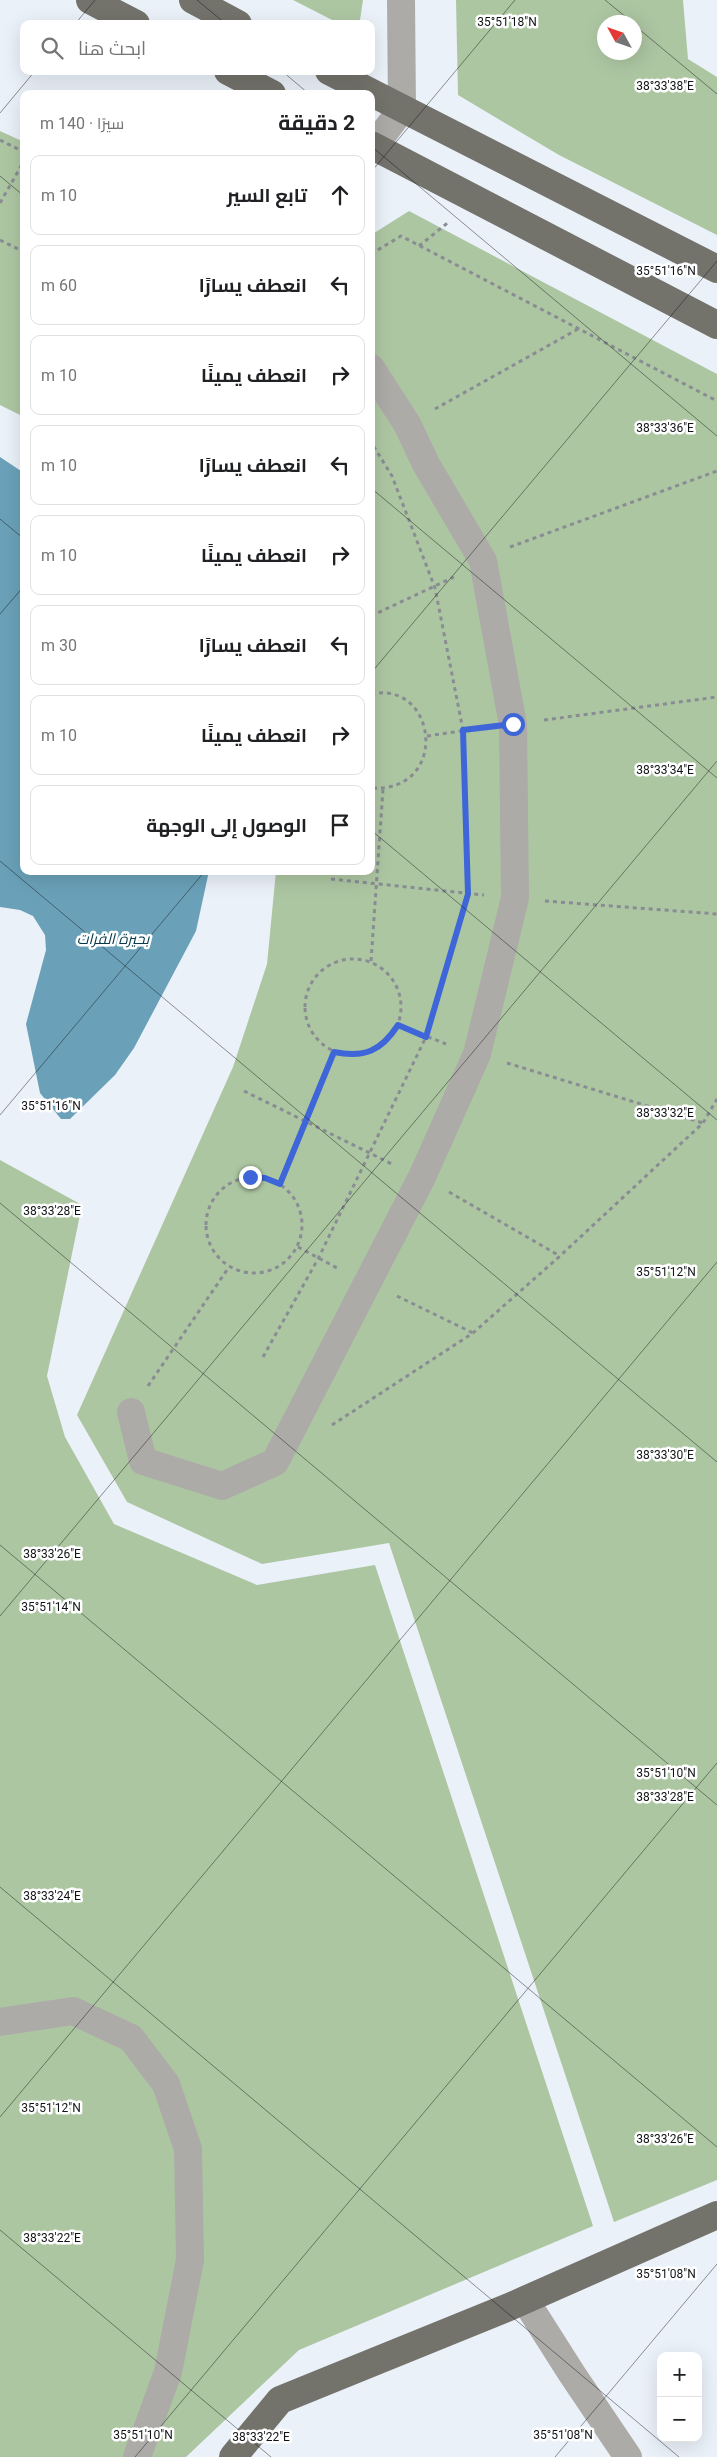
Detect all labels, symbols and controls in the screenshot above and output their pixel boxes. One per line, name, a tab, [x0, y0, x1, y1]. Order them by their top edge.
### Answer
text: 35°51'18"N	[477, 15, 537, 29]
north arrow	[597, 15, 642, 60]
search box	[20, 20, 375, 75]
icon: search	[38, 34, 66, 62]
text: ابحث هنا	[78, 37, 146, 60]
text: 38°33'38"E	[636, 79, 694, 93]
text: 2 دقيقة	[278, 111, 355, 135]
text: سيرًا · 140 m	[40, 114, 124, 133]
icon: ahead	[326, 181, 354, 209]
text: تابع السير	[227, 184, 307, 207]
text: 10 m	[41, 186, 77, 205]
text: 35°51'16"N	[636, 264, 696, 278]
icon: left	[326, 271, 354, 299]
text: انعطف يسارًا	[199, 274, 307, 297]
text: 60 m	[41, 276, 77, 295]
icon: right	[326, 361, 354, 389]
text: انعطف يمينًا	[201, 364, 307, 387]
text: 10 m	[41, 366, 77, 385]
text: 38°33'36"E	[636, 421, 694, 435]
icon: left	[326, 451, 354, 479]
text: انعطف يسارًا	[199, 454, 307, 477]
text: 10 m	[41, 456, 77, 475]
icon: right	[326, 541, 354, 569]
text: انعطف يمينًا	[201, 544, 307, 567]
text: 10 m	[41, 546, 77, 565]
icon: left	[326, 631, 354, 659]
text: انعطف يسارًا	[199, 634, 307, 657]
text: 30 m	[41, 636, 77, 655]
route start	[502, 713, 525, 736]
icon: right	[326, 721, 354, 749]
text: انعطف يمينًا	[201, 724, 307, 747]
text: 10 m	[41, 726, 77, 745]
text: 38°33'34"E	[636, 763, 694, 777]
icon: arrive	[326, 811, 354, 839]
text: الوصول إلى الوجهة	[146, 814, 307, 837]
water label: بحيرة الفرات	[77, 930, 150, 948]
text: 35°51'16"N	[21, 1099, 81, 1113]
text: 38°33'32"E	[636, 1106, 694, 1120]
route end	[239, 1166, 262, 1189]
text: 38°33'28"E	[23, 1204, 81, 1218]
text: 35°51'12"N	[636, 1265, 696, 1279]
text: 38°33'30"E	[636, 1448, 694, 1462]
text: 38°33'26"E	[23, 1547, 81, 1561]
text: 35°51'14"N	[21, 1600, 81, 1614]
text: 35°51'10"N	[636, 1766, 696, 1780]
text: 38°33'28"E	[636, 1790, 694, 1804]
text: 38°33'24"E	[23, 1889, 81, 1903]
text: 35°51'12"N	[21, 2101, 81, 2115]
text: 38°33'26"E	[636, 2132, 694, 2146]
text: 38°33'22"E	[23, 2231, 81, 2245]
text: 35°51'08"N	[636, 2267, 696, 2281]
map controls	[657, 2352, 702, 2442]
button: +	[657, 2352, 702, 2397]
button: −	[657, 2397, 702, 2442]
text: 35°51'10"N	[113, 2428, 173, 2442]
text: 35°51'08"N	[533, 2428, 593, 2442]
text: 38°33'22"E	[232, 2430, 290, 2444]

